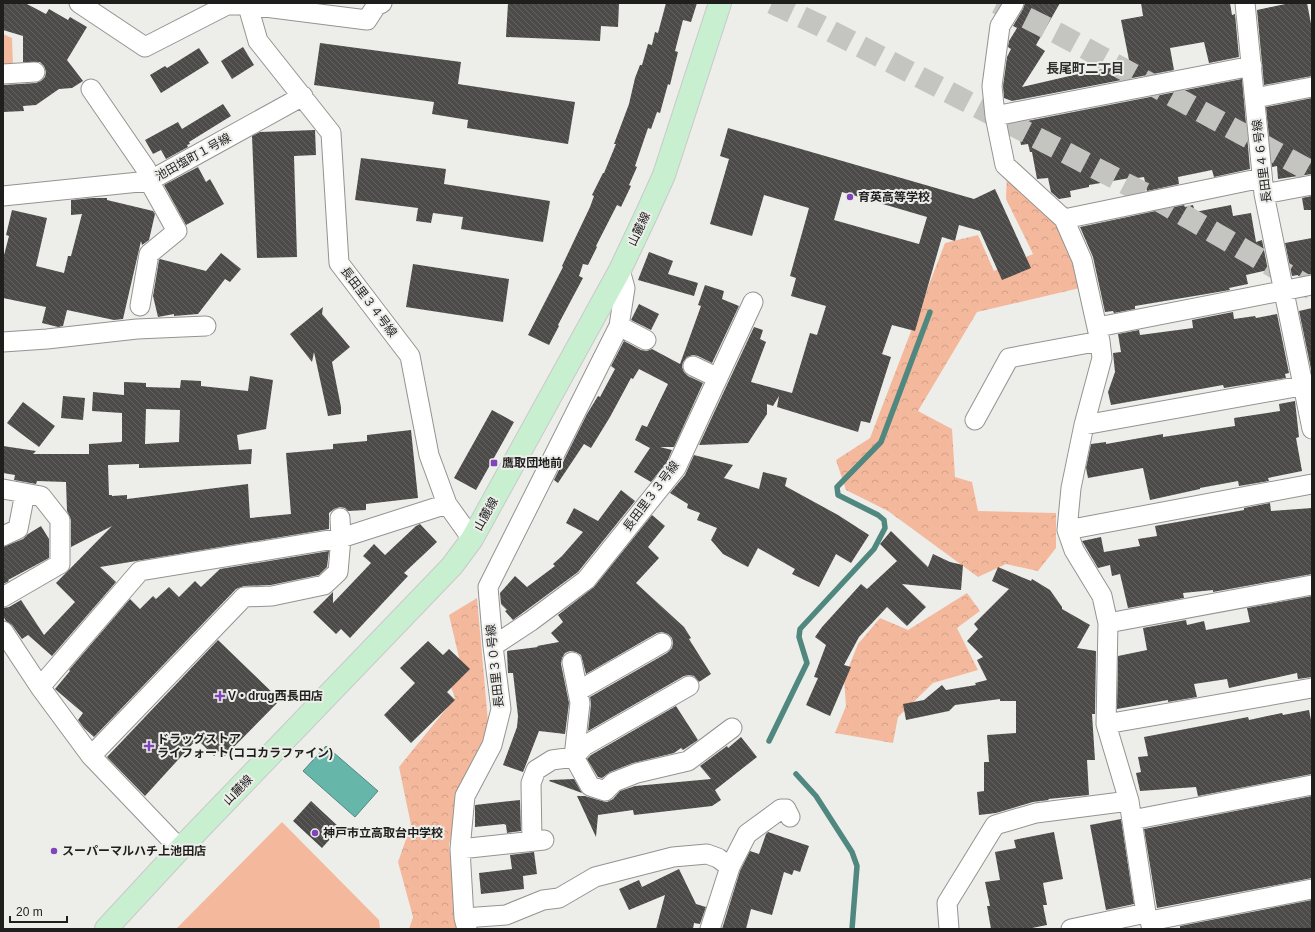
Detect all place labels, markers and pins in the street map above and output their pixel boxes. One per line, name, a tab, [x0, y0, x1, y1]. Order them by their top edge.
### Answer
place label: 育英高等学校	[858, 190, 930, 204]
marker: 育英高等学校	[845, 192, 855, 202]
place label: 鷹取団地前	[502, 456, 562, 470]
marker: 鷹取団地前	[489, 458, 499, 468]
place label: V・drug西長田店	[228, 689, 323, 703]
marker: V・drug西長田店	[215, 691, 225, 701]
place label: ドラッグストア ライフォート(ココカラファイン)	[157, 732, 333, 760]
marker: ドラッグストア ライフォート(ココカラファイン)	[144, 741, 154, 751]
place label: 神戸市立高取台中学校	[323, 826, 443, 840]
marker: 神戸市立高取台中学校	[310, 828, 320, 838]
place label: スーパーマルハチ上池田店	[62, 844, 206, 858]
marker: スーパーマルハチ上池田店	[49, 846, 59, 856]

